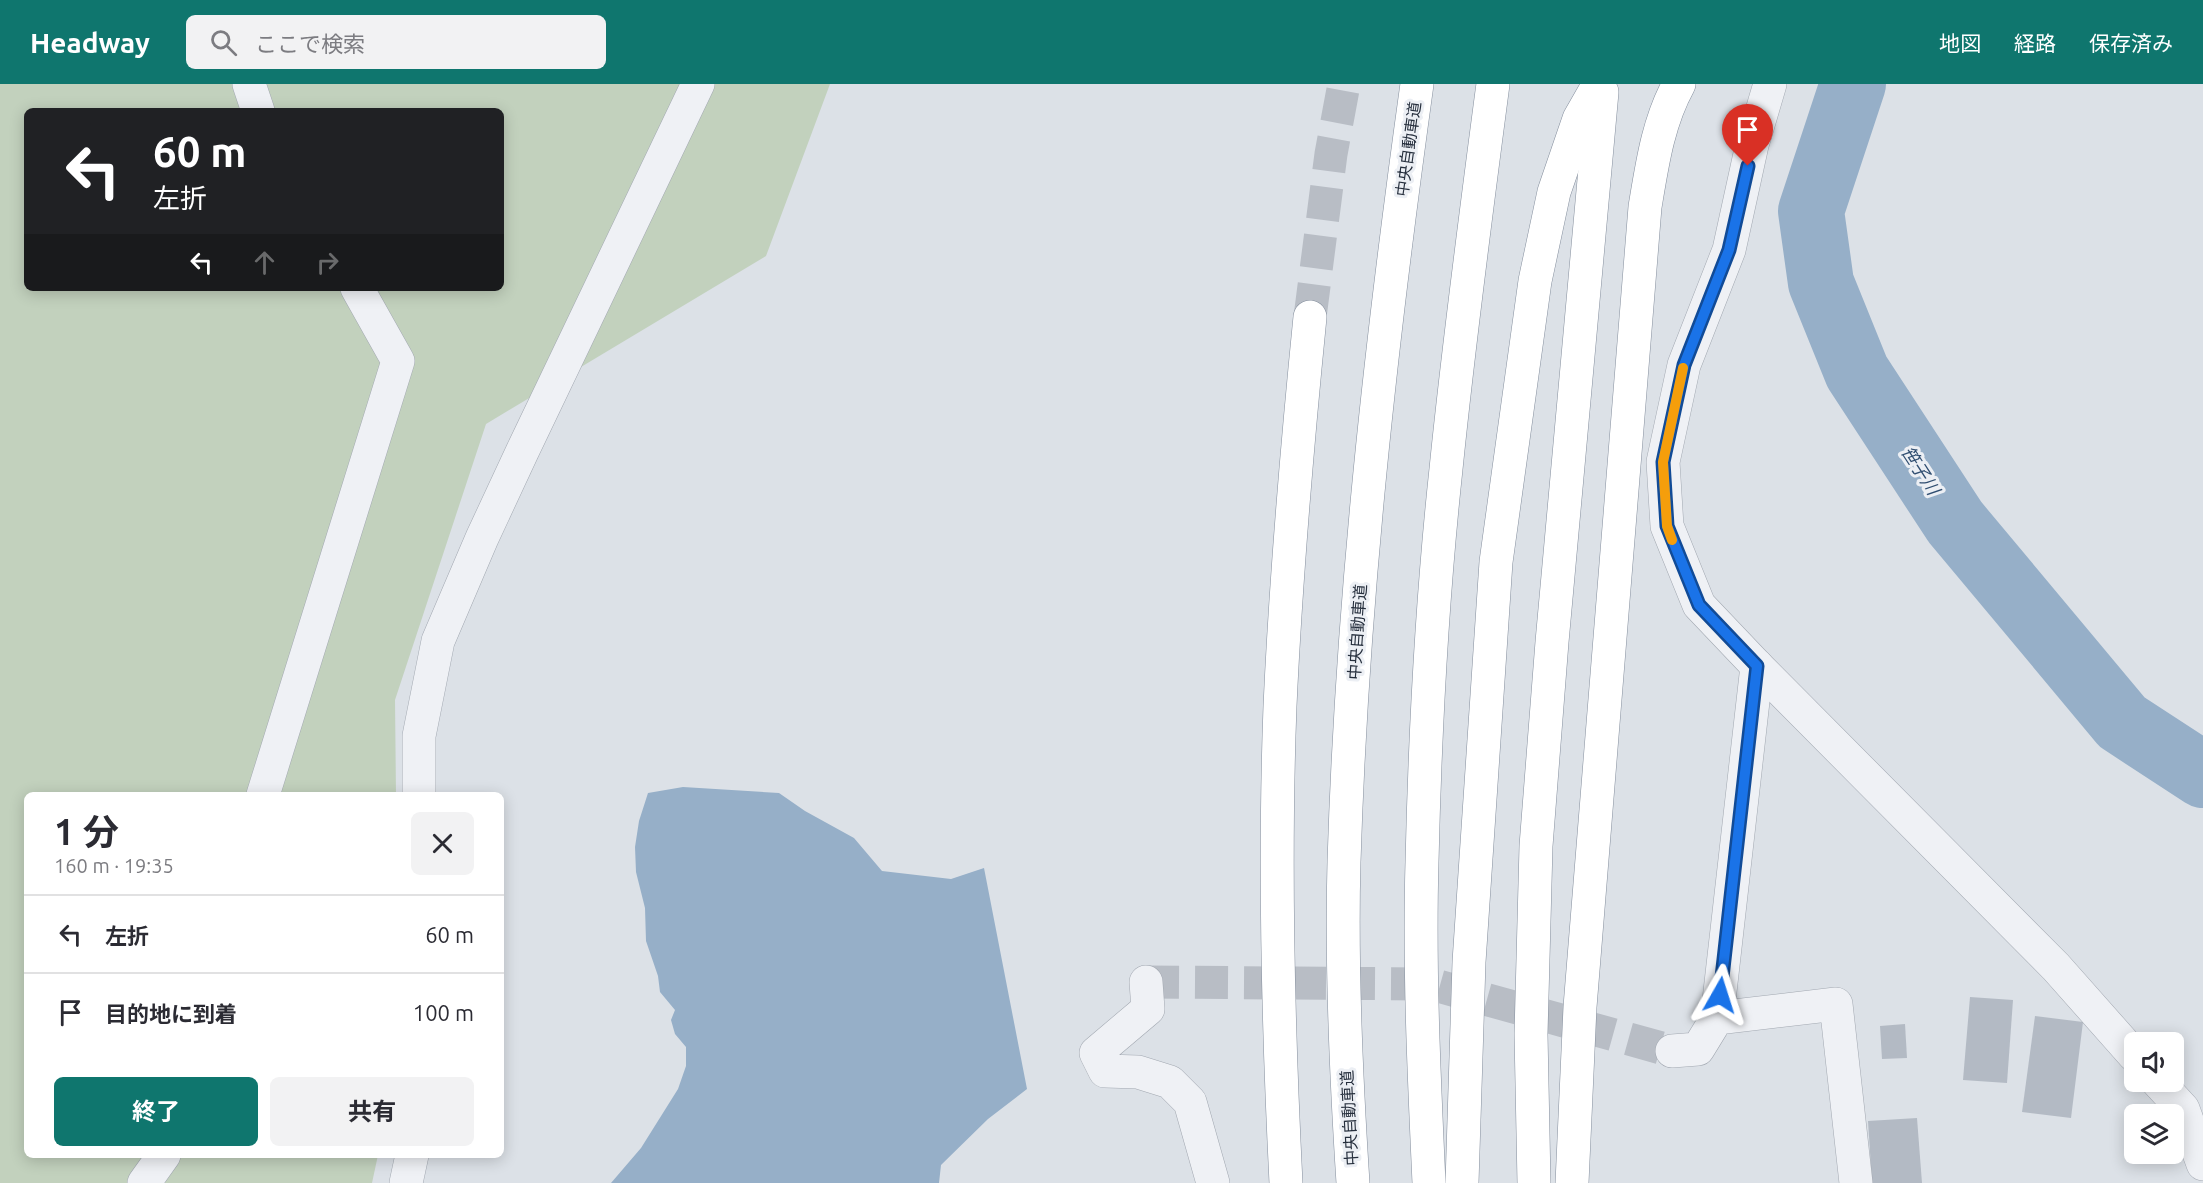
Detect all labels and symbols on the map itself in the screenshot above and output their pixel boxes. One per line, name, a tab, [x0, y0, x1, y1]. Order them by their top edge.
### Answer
street label: 中央自動車道	[1392, 100, 1424, 198]
pin	[1722, 104, 1773, 166]
water label: 笹子川	[1898, 442, 1945, 500]
street label: 中央自動車道	[1345, 583, 1369, 681]
position arrow	[1688, 963, 1752, 1027]
street label: 中央自動車道	[1337, 1070, 1361, 1166]

